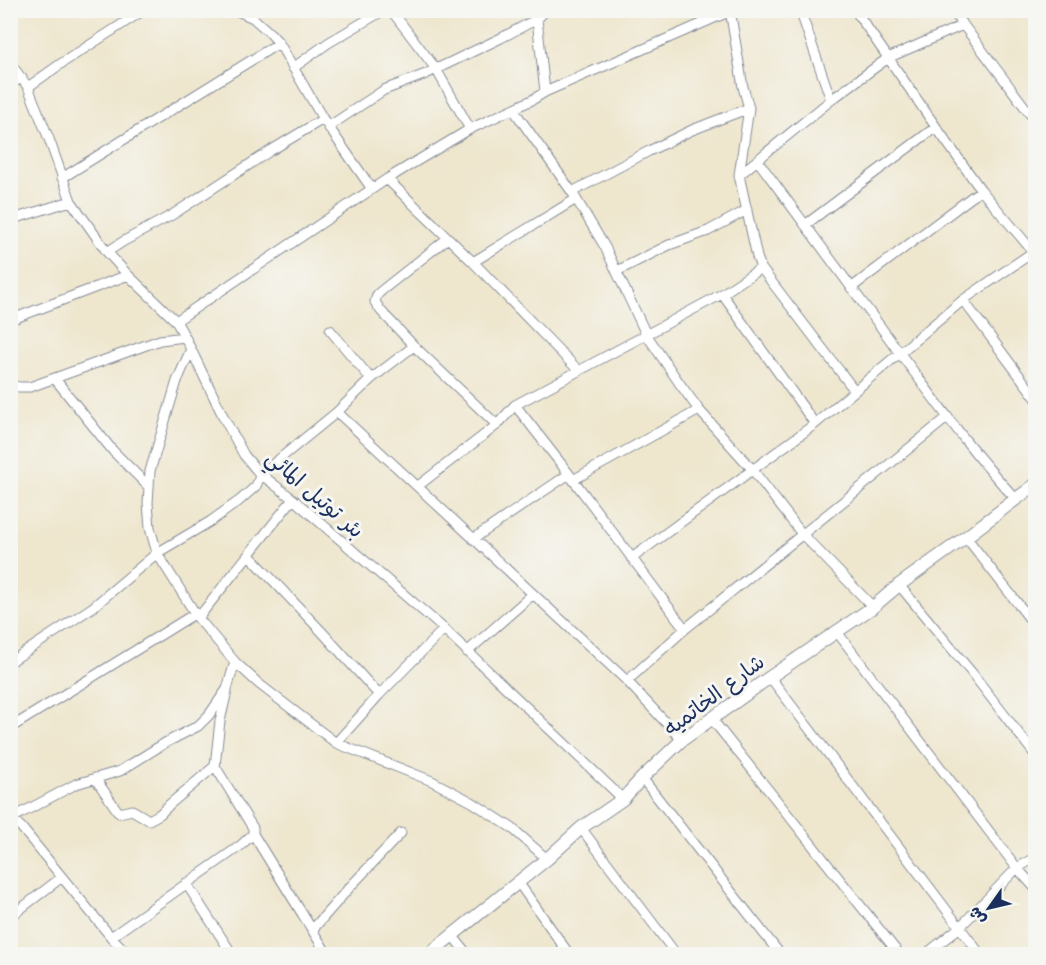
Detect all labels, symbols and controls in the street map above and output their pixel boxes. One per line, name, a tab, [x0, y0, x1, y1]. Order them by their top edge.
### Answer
street label: بئر توتيل المائي	[257, 444, 370, 548]
street label: شارع الخاتميه	[658, 648, 771, 743]
north arrow	[959, 878, 1019, 938]
text: ش	[963, 903, 991, 929]

